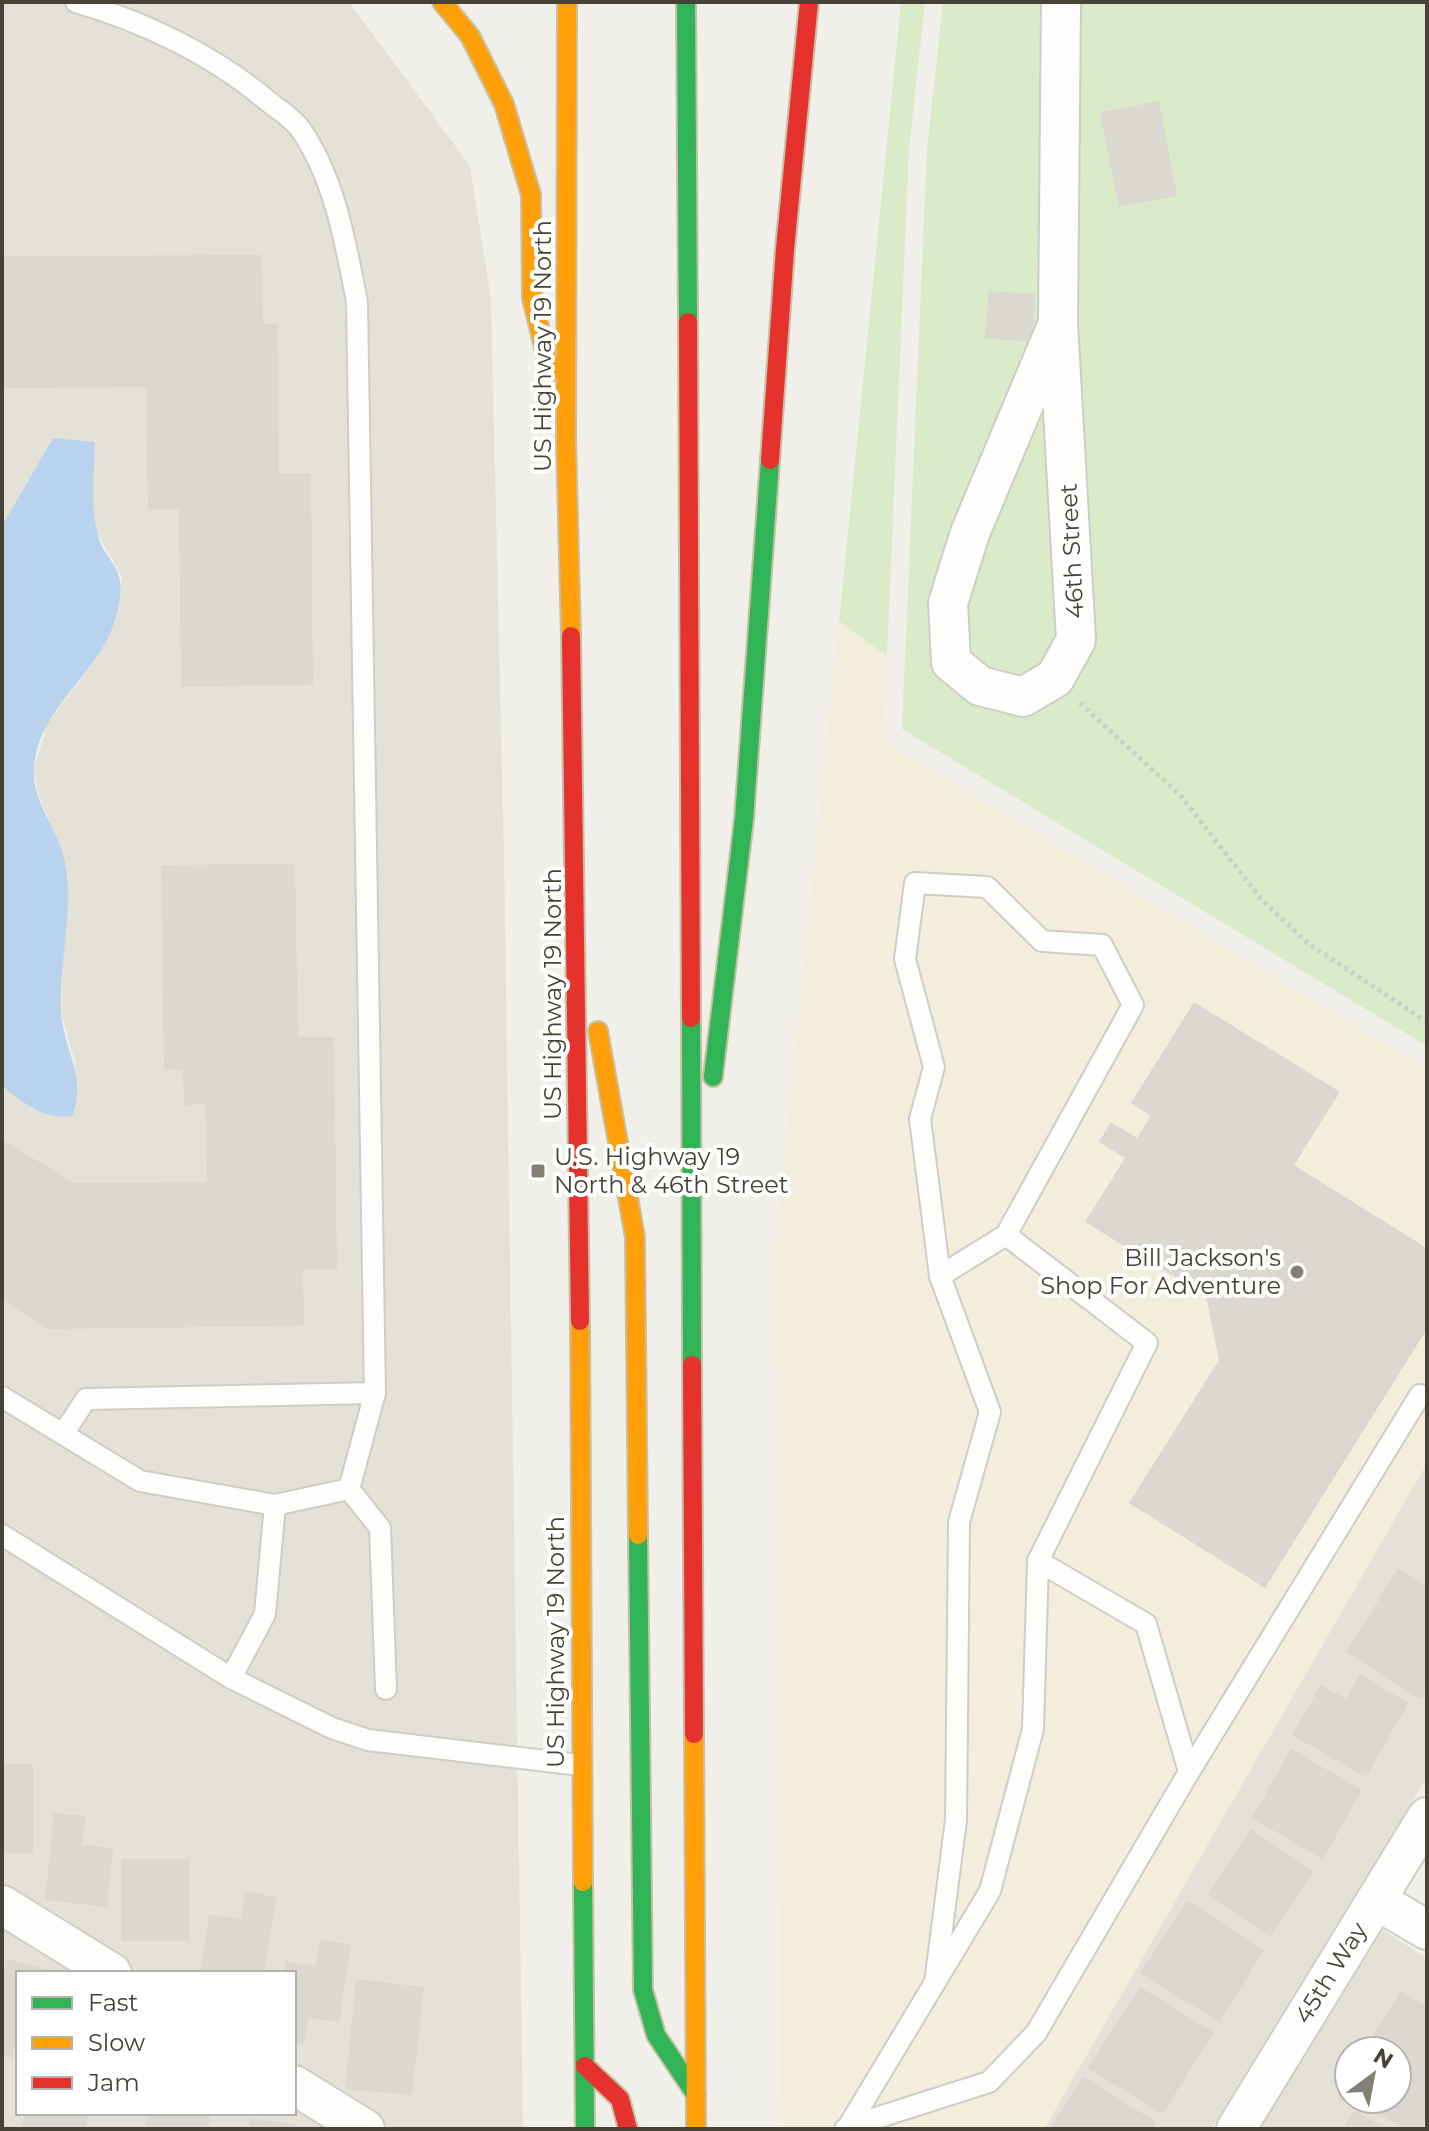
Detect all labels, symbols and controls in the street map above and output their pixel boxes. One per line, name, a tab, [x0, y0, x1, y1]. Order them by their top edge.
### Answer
street label: US Highway 19 North	[528, 220, 557, 472]
street label: 46th Street	[1053, 482, 1090, 619]
street label: US Highway 19 North	[538, 868, 567, 1120]
place label: U.S. Highway 19 North & 46th Street	[554, 1142, 789, 1199]
marker: U.S. Highway 19 North & 46th Street	[529, 1162, 547, 1180]
place label: Bill Jackson's Shop For Adventure	[1040, 1243, 1281, 1300]
marker: Bill Jackson's Shop For Adventure	[1288, 1263, 1306, 1281]
street label: US Highway 19 North	[541, 1516, 570, 1768]
street label: 45th Way	[1288, 1917, 1373, 2029]
legend	[16, 1971, 296, 2115]
text: Fast	[88, 1988, 139, 2017]
text: Slow	[88, 2028, 145, 2057]
north arrow	[1333, 2035, 1413, 2115]
text: N	[1369, 2042, 1398, 2075]
text: Jam	[87, 2068, 140, 2097]

